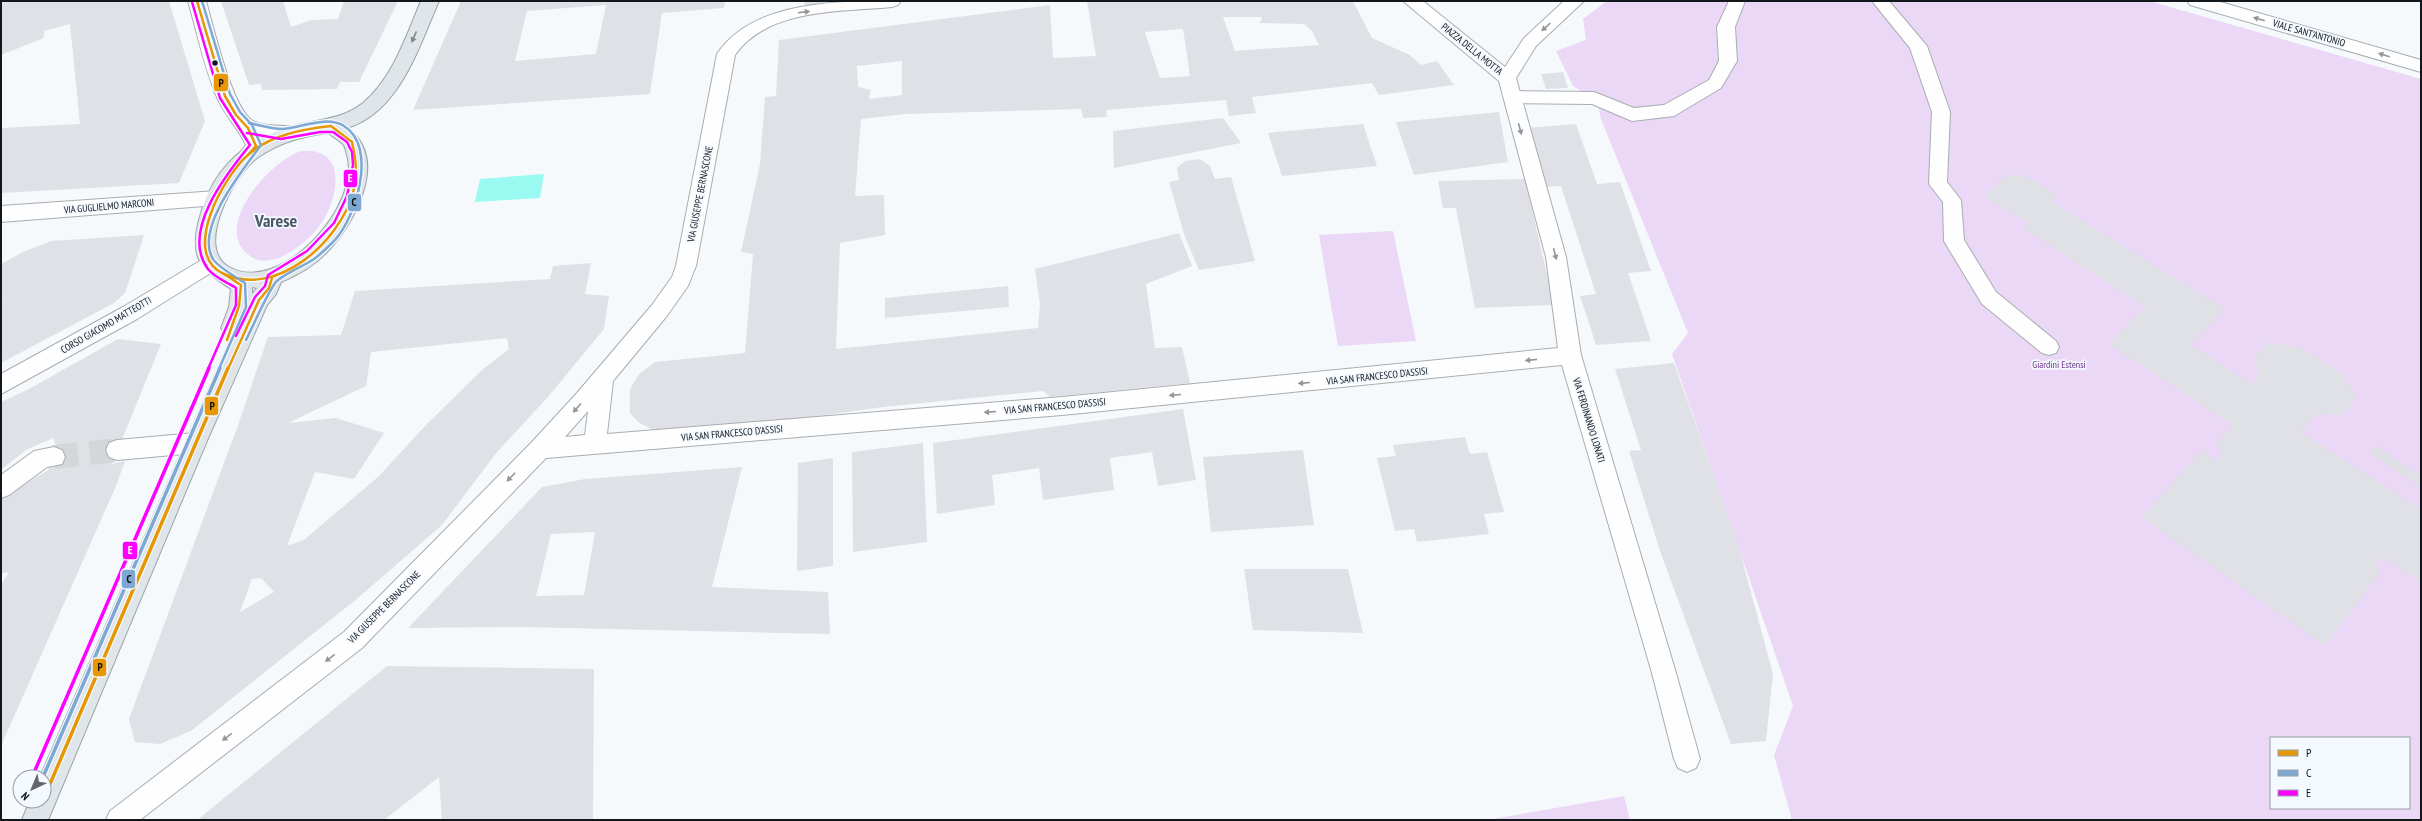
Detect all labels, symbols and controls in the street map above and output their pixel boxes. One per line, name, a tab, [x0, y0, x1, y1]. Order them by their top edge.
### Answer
one-way arrow	[798, 8, 810, 15]
one-way arrow	[2252, 16, 2264, 22]
street label: VIALE SANT'ANTONIO	[2270, 16, 2347, 50]
street label: PIAZZA DELLA MOTTA	[1439, 20, 1506, 78]
one-way arrow	[1541, 22, 1551, 32]
one-way arrow	[411, 31, 417, 42]
one-way arrow	[2377, 52, 2389, 58]
unlabelled marker	[210, 58, 220, 68]
line badge: P	[213, 73, 229, 92]
text: P	[218, 76, 224, 90]
one-way arrow	[1518, 123, 1524, 135]
street label: VIA GIUSEPPE BERNASCONE	[684, 145, 716, 244]
line badge: E	[343, 169, 358, 188]
text: E	[348, 171, 353, 185]
line badge: C	[347, 193, 362, 212]
text: C	[351, 195, 357, 209]
street label: VIA GUGLIELMO MARCONI	[62, 196, 155, 217]
district label: Varese	[254, 209, 298, 232]
one-way arrow	[1552, 248, 1558, 260]
street label: CORSO GIACOMO MATTEOTTI	[58, 294, 154, 356]
one-way arrow	[1525, 356, 1537, 363]
park label: Giardini Estensi	[2032, 358, 2086, 371]
street label: VIA SAN FRANCESCO D'ASSISI	[1325, 364, 1428, 388]
street label: VIA FERDINANDO LONATI	[1570, 375, 1608, 464]
one-way arrow	[1298, 380, 1310, 387]
one-way arrow	[1169, 392, 1181, 399]
street label: VIA SAN FRANCESCO D'ASSISI	[1003, 395, 1106, 417]
line badge: P	[204, 396, 219, 416]
text: P	[209, 399, 215, 413]
one-way arrow	[572, 403, 582, 413]
one-way arrow	[984, 409, 996, 416]
street label: VIA SAN FRANCESCO D'ASSISI	[680, 422, 783, 444]
one-way arrow	[506, 472, 516, 482]
line badge: E	[122, 541, 138, 560]
text: E	[128, 543, 133, 557]
street label: VIA GIUSEPPE BERNASCONE	[344, 568, 423, 647]
line badge: C	[121, 569, 136, 589]
text: C	[126, 572, 132, 586]
one-way arrow	[324, 654, 335, 662]
line badge: P	[92, 658, 107, 677]
text: P	[97, 660, 103, 674]
one-way arrow	[221, 733, 232, 742]
legend	[2270, 737, 2410, 809]
text: P	[2306, 745, 2312, 760]
text: C	[2306, 765, 2312, 780]
north arrow	[12, 769, 52, 809]
text: E	[2306, 785, 2311, 800]
text: N	[18, 789, 32, 803]

